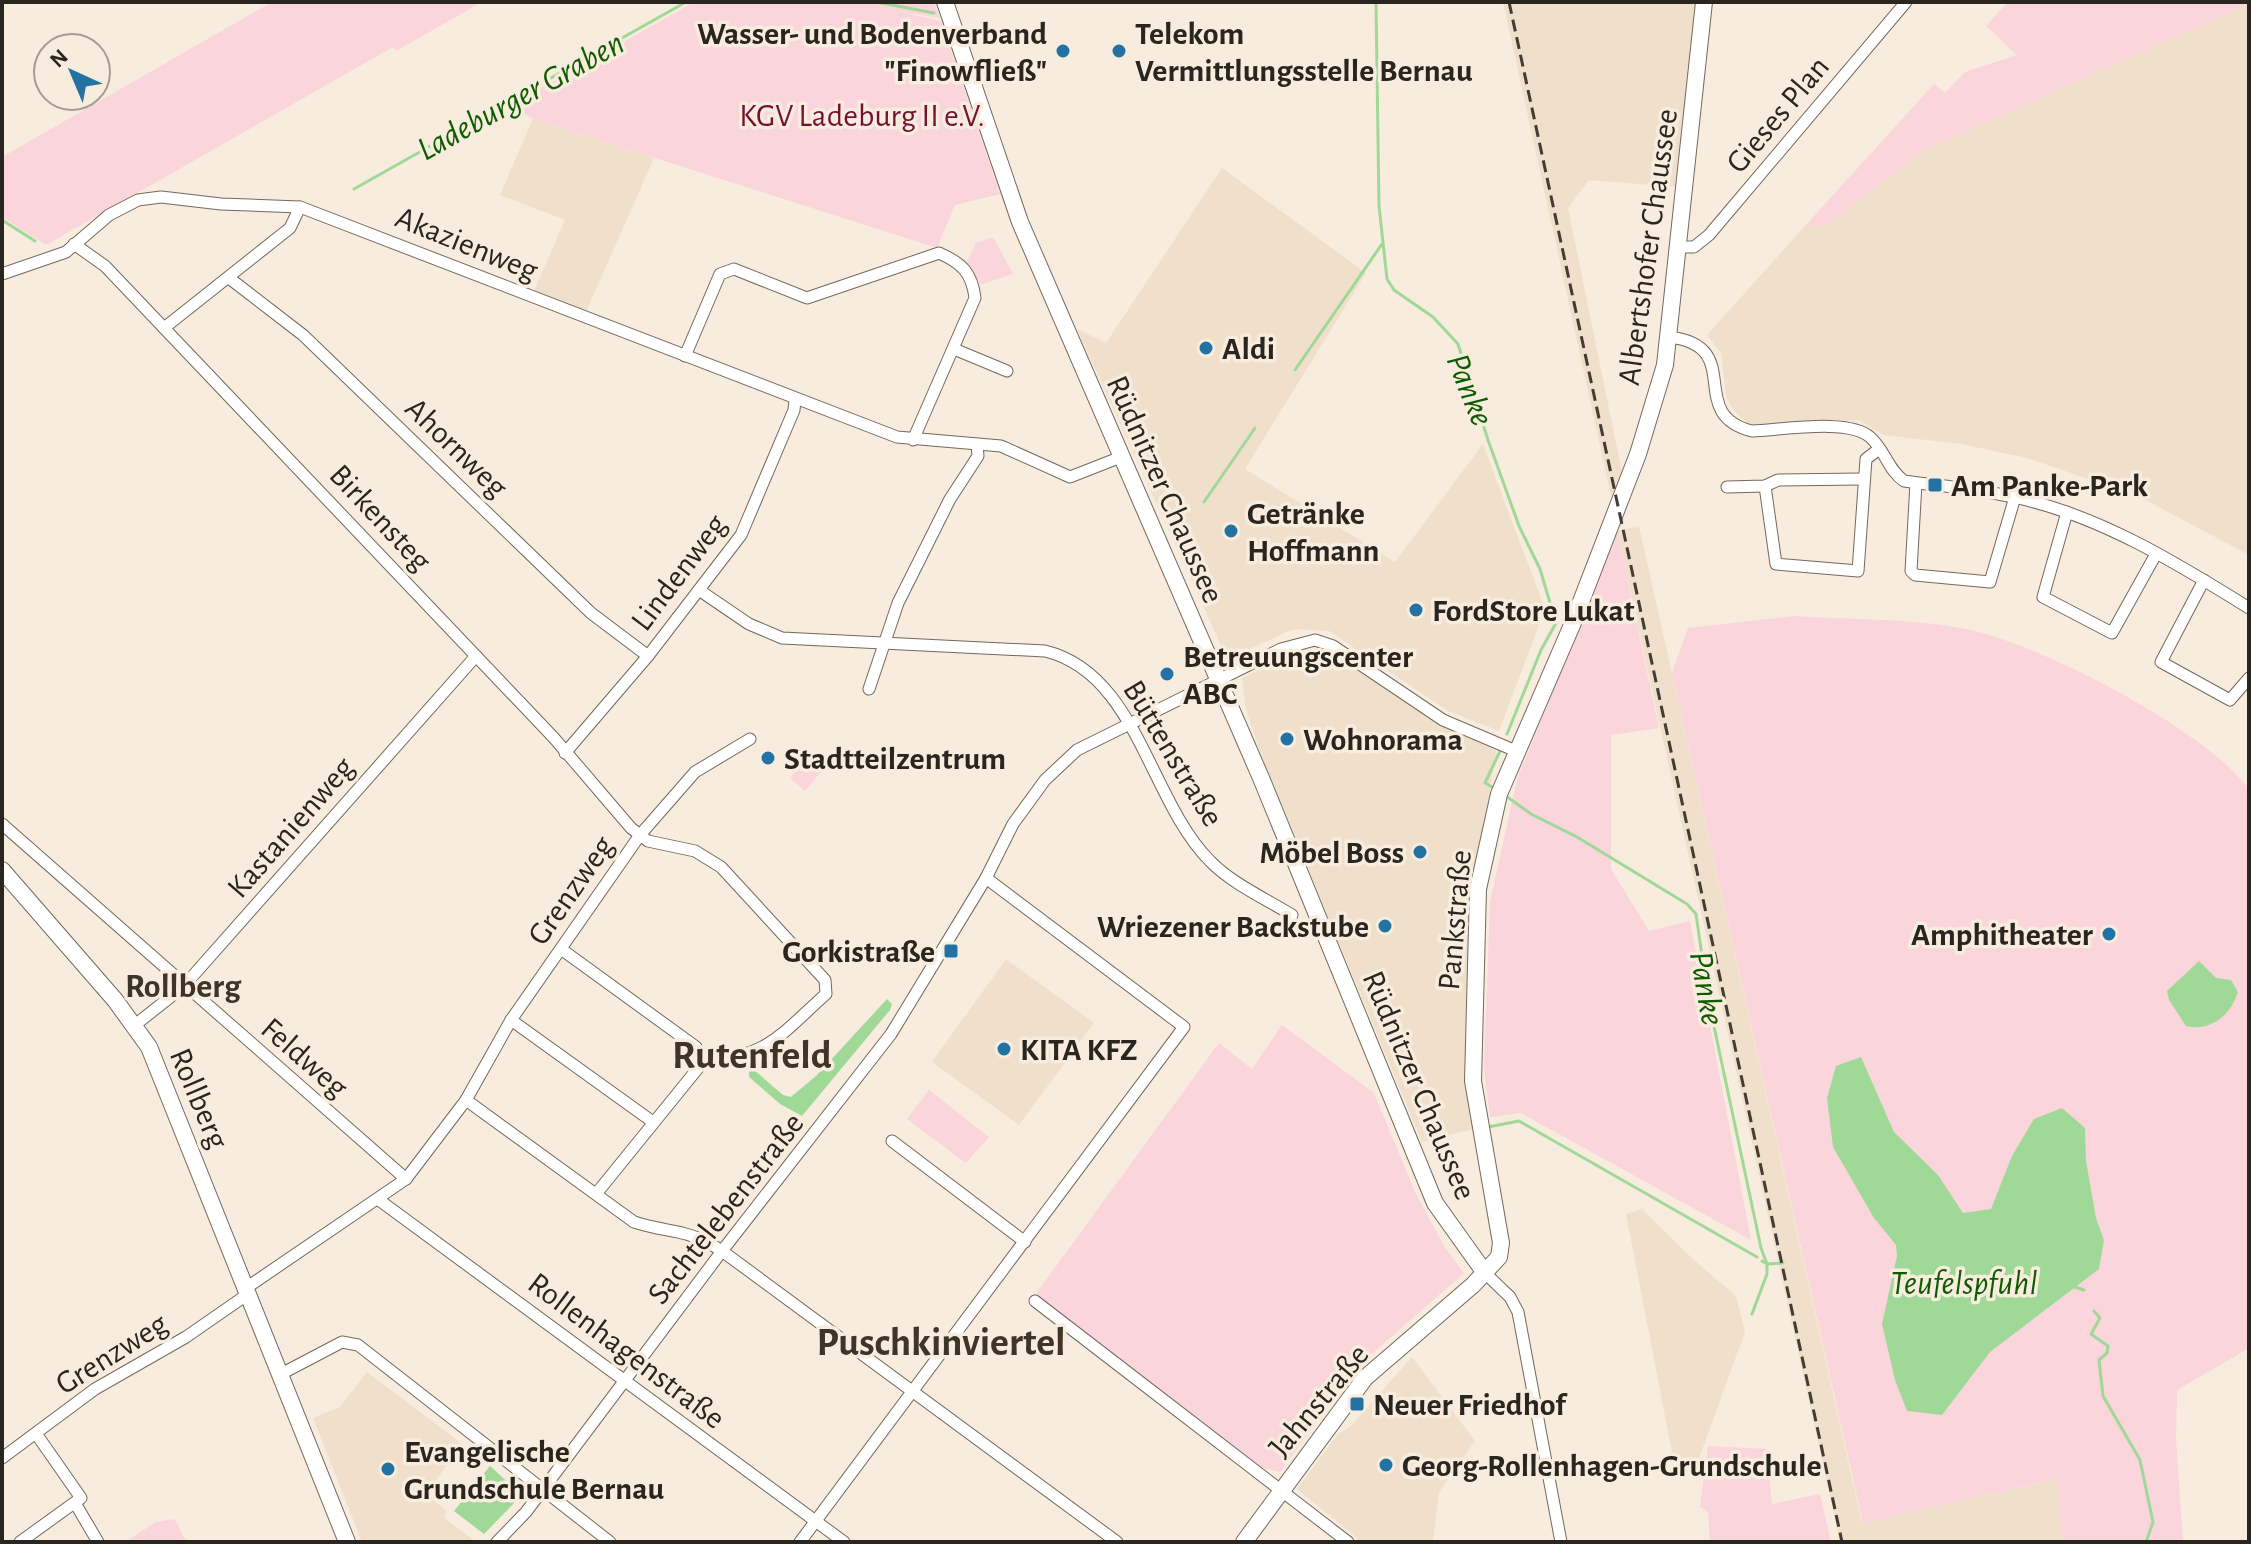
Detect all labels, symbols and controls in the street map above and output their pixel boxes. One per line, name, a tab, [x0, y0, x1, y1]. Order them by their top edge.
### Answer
place label: Wasser- und Bodenverband "Finowfließ"	[697, 18, 1047, 87]
place label: Telekom Vermittlungsstelle Bernau	[1135, 18, 1473, 87]
water label: Ladeburger Graben	[412, 26, 630, 167]
north arrow	[32, 32, 112, 112]
marker: Wasser- und Bodenverband "Finowfließ"	[1054, 42, 1072, 60]
marker: Telekom Vermittlungsstelle Bernau	[1110, 42, 1128, 60]
text: N	[46, 45, 72, 72]
street label: Gieses Plan	[1720, 50, 1835, 179]
park label: KGV Ladeburg II e.V.	[739, 100, 985, 132]
street label: Albertshofer Chaussee	[1613, 107, 1683, 387]
street label: Akazienweg	[391, 201, 543, 287]
place label: Aldi	[1222, 333, 1275, 365]
marker: Aldi	[1197, 339, 1215, 357]
water label: Panke	[1439, 349, 1499, 431]
street label: Rüdnitzer Chaussee	[1101, 371, 1230, 608]
street label: Ahornweg	[399, 392, 514, 504]
street label: Birkensteg	[323, 458, 437, 577]
place label: Am Panke-Park	[1951, 470, 2148, 502]
marker: Am Panke-Park	[1926, 476, 1944, 494]
place label: Getränke Hoffmann	[1247, 498, 1379, 567]
street label: Lindenweg	[625, 508, 733, 637]
marker: Getränke Hoffmann	[1222, 522, 1240, 540]
place label: FordStore Lukat	[1432, 595, 1635, 627]
marker: FordStore Lukat	[1407, 601, 1425, 619]
place label: Betreuungscenter ABC	[1183, 641, 1413, 710]
marker: Betreuungscenter ABC	[1158, 665, 1176, 683]
street label: Büttenstraße	[1117, 675, 1229, 832]
place label: Wohnorama	[1303, 724, 1463, 756]
marker: Wohnorama	[1278, 730, 1296, 748]
place label: Stadtteilzentrum	[784, 743, 1006, 775]
marker: Stadtteilzentrum	[759, 749, 777, 767]
street label: Kastanienweg	[221, 751, 360, 904]
street label: Grenzweg	[522, 830, 620, 951]
place label: Möbel Boss	[1260, 837, 1404, 869]
marker: Möbel Boss	[1411, 843, 1429, 861]
street label: Pankstraße	[1433, 849, 1477, 992]
place label: Wriezener Backstube	[1097, 911, 1369, 943]
marker: Wriezener Backstube	[1376, 917, 1394, 935]
place label: Amphitheater	[1911, 919, 2093, 951]
marker: Amphitheater	[2100, 925, 2118, 943]
place label: Gorkistraße	[782, 936, 935, 968]
marker: Gorkistraße	[942, 942, 960, 960]
water label: Panke	[1683, 949, 1729, 1028]
street label: Rüdnitzer Chaussee	[1356, 966, 1482, 1204]
district label: Rollberg	[125, 970, 242, 1004]
street label: Feldweg	[255, 1012, 354, 1104]
place label: KITA KFZ	[1020, 1034, 1137, 1066]
district label: Rutenfeld	[672, 1036, 832, 1076]
marker: KITA KFZ	[995, 1040, 1013, 1058]
street label: Rollberg	[164, 1044, 235, 1153]
street label: Sachtelebenstraße	[642, 1107, 810, 1310]
street label: Rollenhagenstraße	[522, 1267, 731, 1435]
water label: Teufelspfuhl	[1890, 1267, 2038, 1301]
street label: Grenzweg	[50, 1307, 173, 1400]
district label: Puschkinviertel	[816, 1323, 1066, 1363]
street label: Jahnstraße	[1263, 1338, 1375, 1463]
place label: Neuer Friedhof	[1373, 1389, 1568, 1421]
marker: Neuer Friedhof	[1348, 1395, 1366, 1413]
place label: Evangelische Grundschule Bernau	[404, 1436, 665, 1505]
place label: Georg-Rollenhagen-Grundschule	[1402, 1450, 1822, 1482]
marker: Georg-Rollenhagen-Grundschule	[1377, 1456, 1395, 1474]
marker: Evangelische Grundschule Bernau	[379, 1460, 397, 1478]

